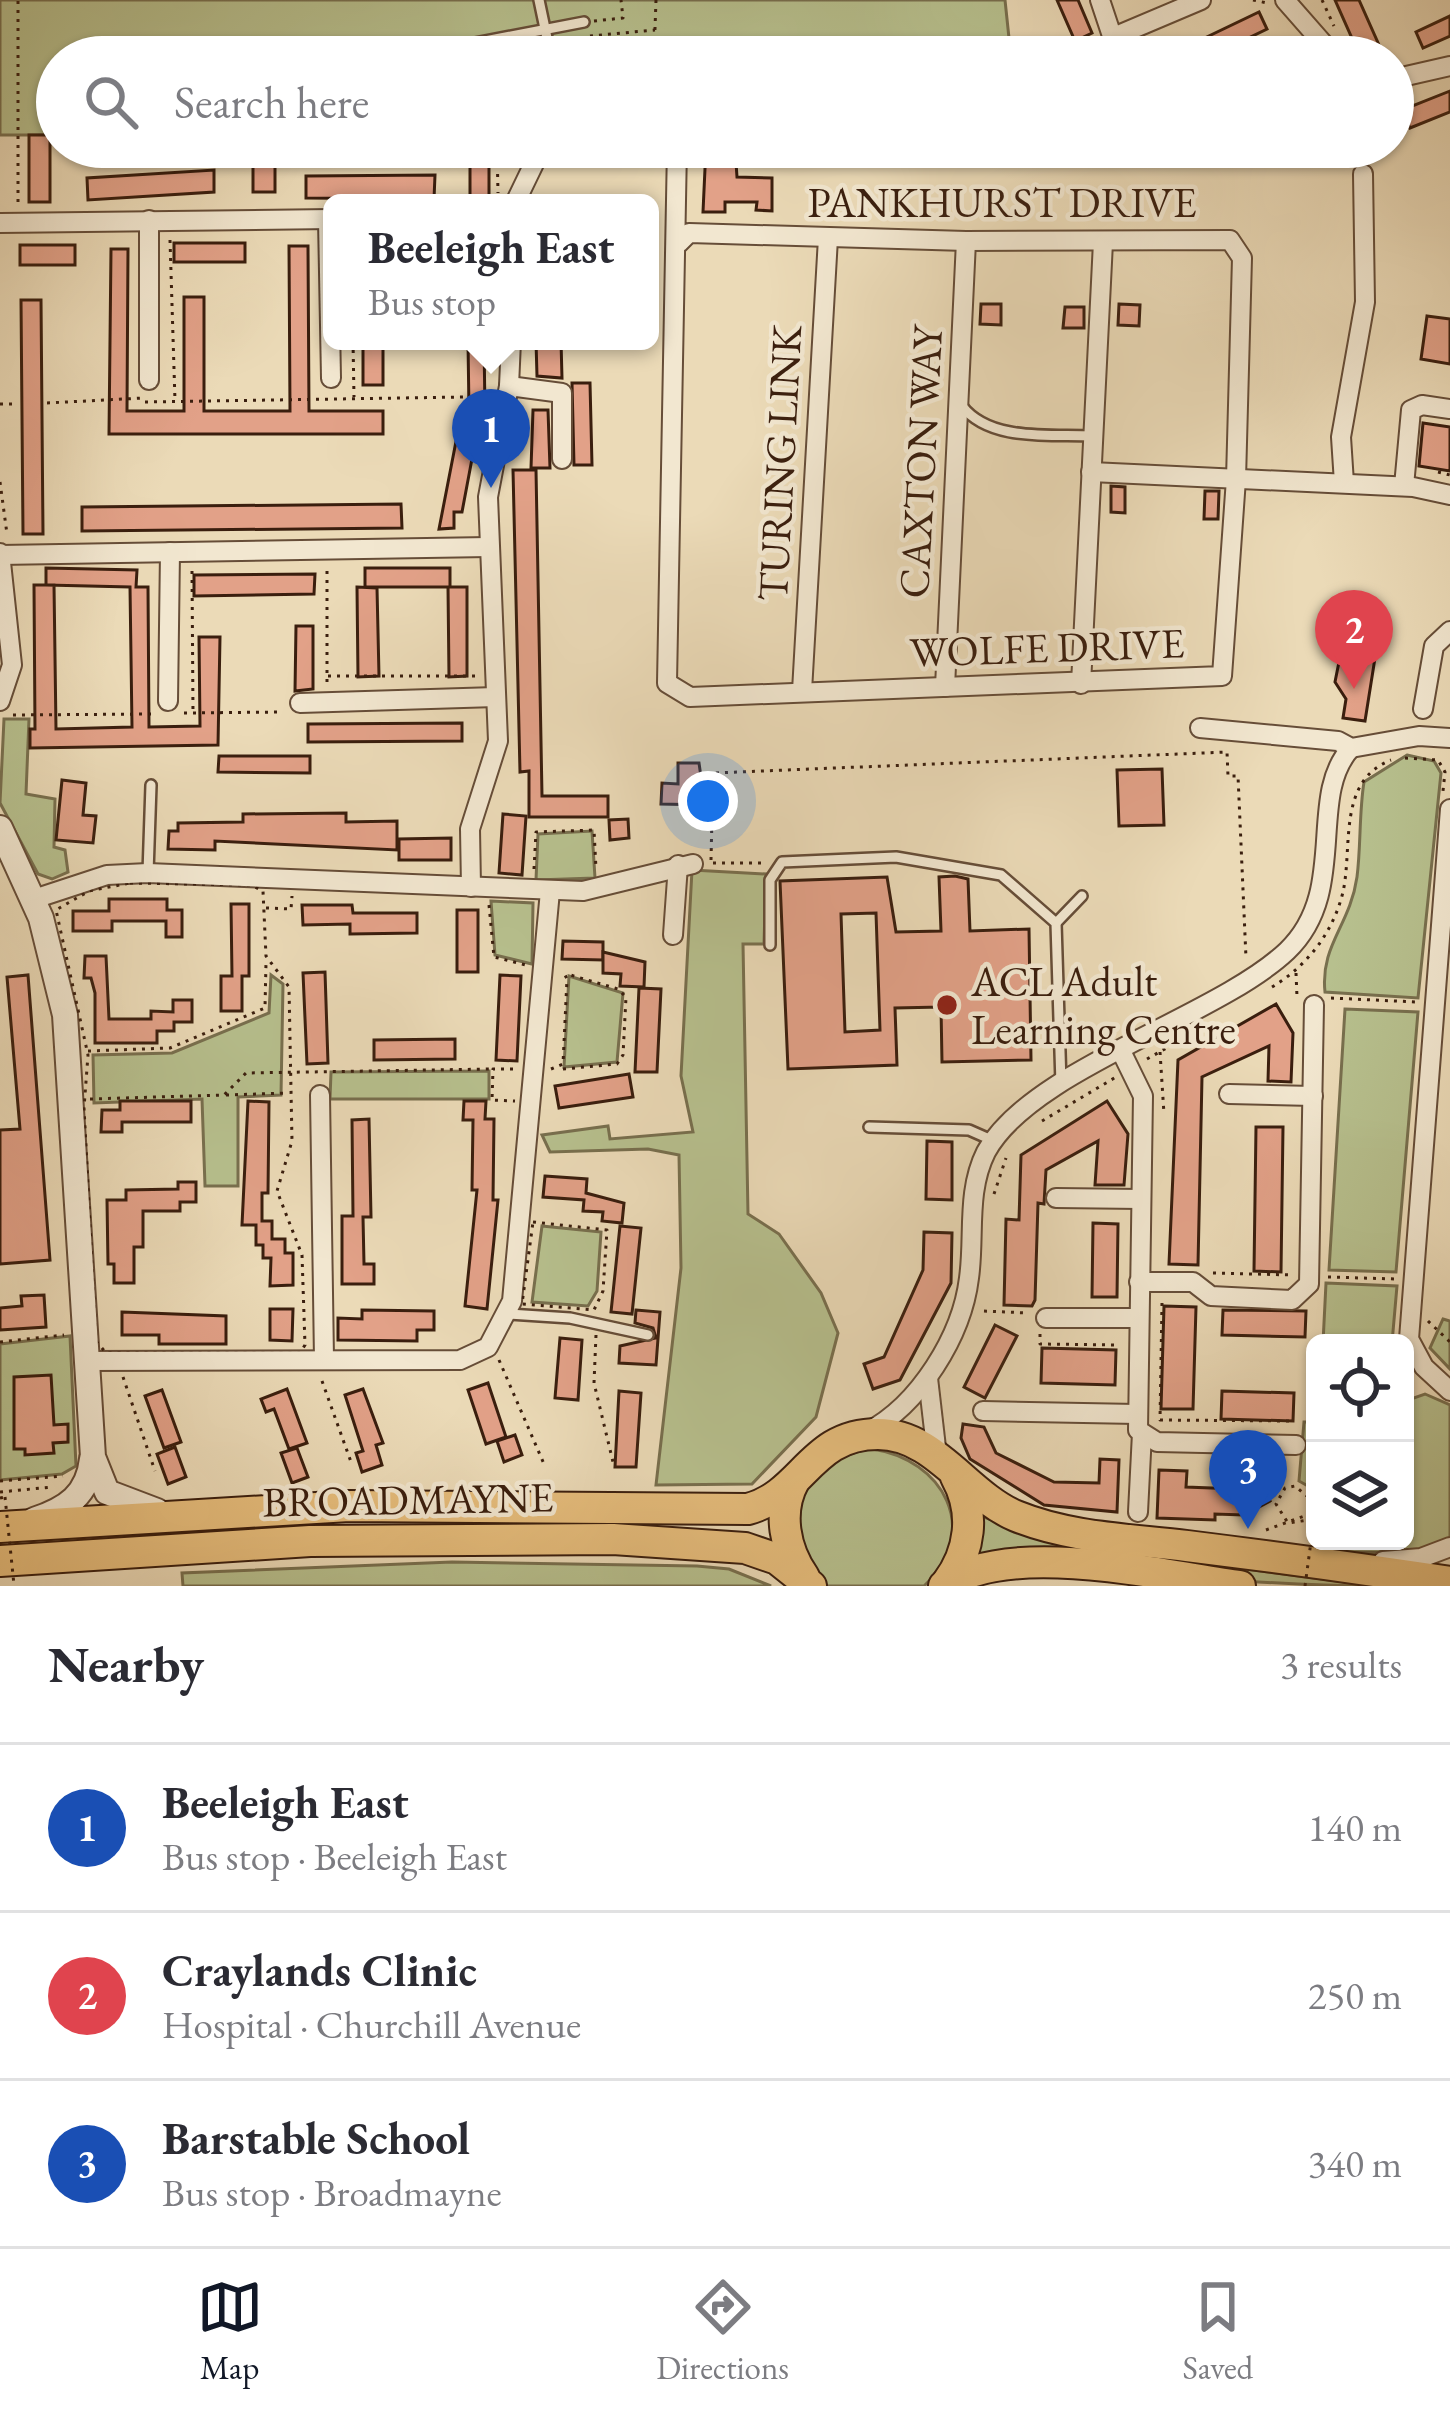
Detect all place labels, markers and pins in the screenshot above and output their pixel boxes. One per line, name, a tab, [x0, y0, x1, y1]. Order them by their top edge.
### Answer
pin: 1	[452, 389, 530, 488]
pin: 2	[1315, 590, 1393, 689]
place label: ACL Adult Learning Centre	[970, 954, 1236, 1057]
marker: ACL Adult Learning Centre	[934, 992, 960, 1018]
pin: 3	[1209, 1430, 1287, 1529]

